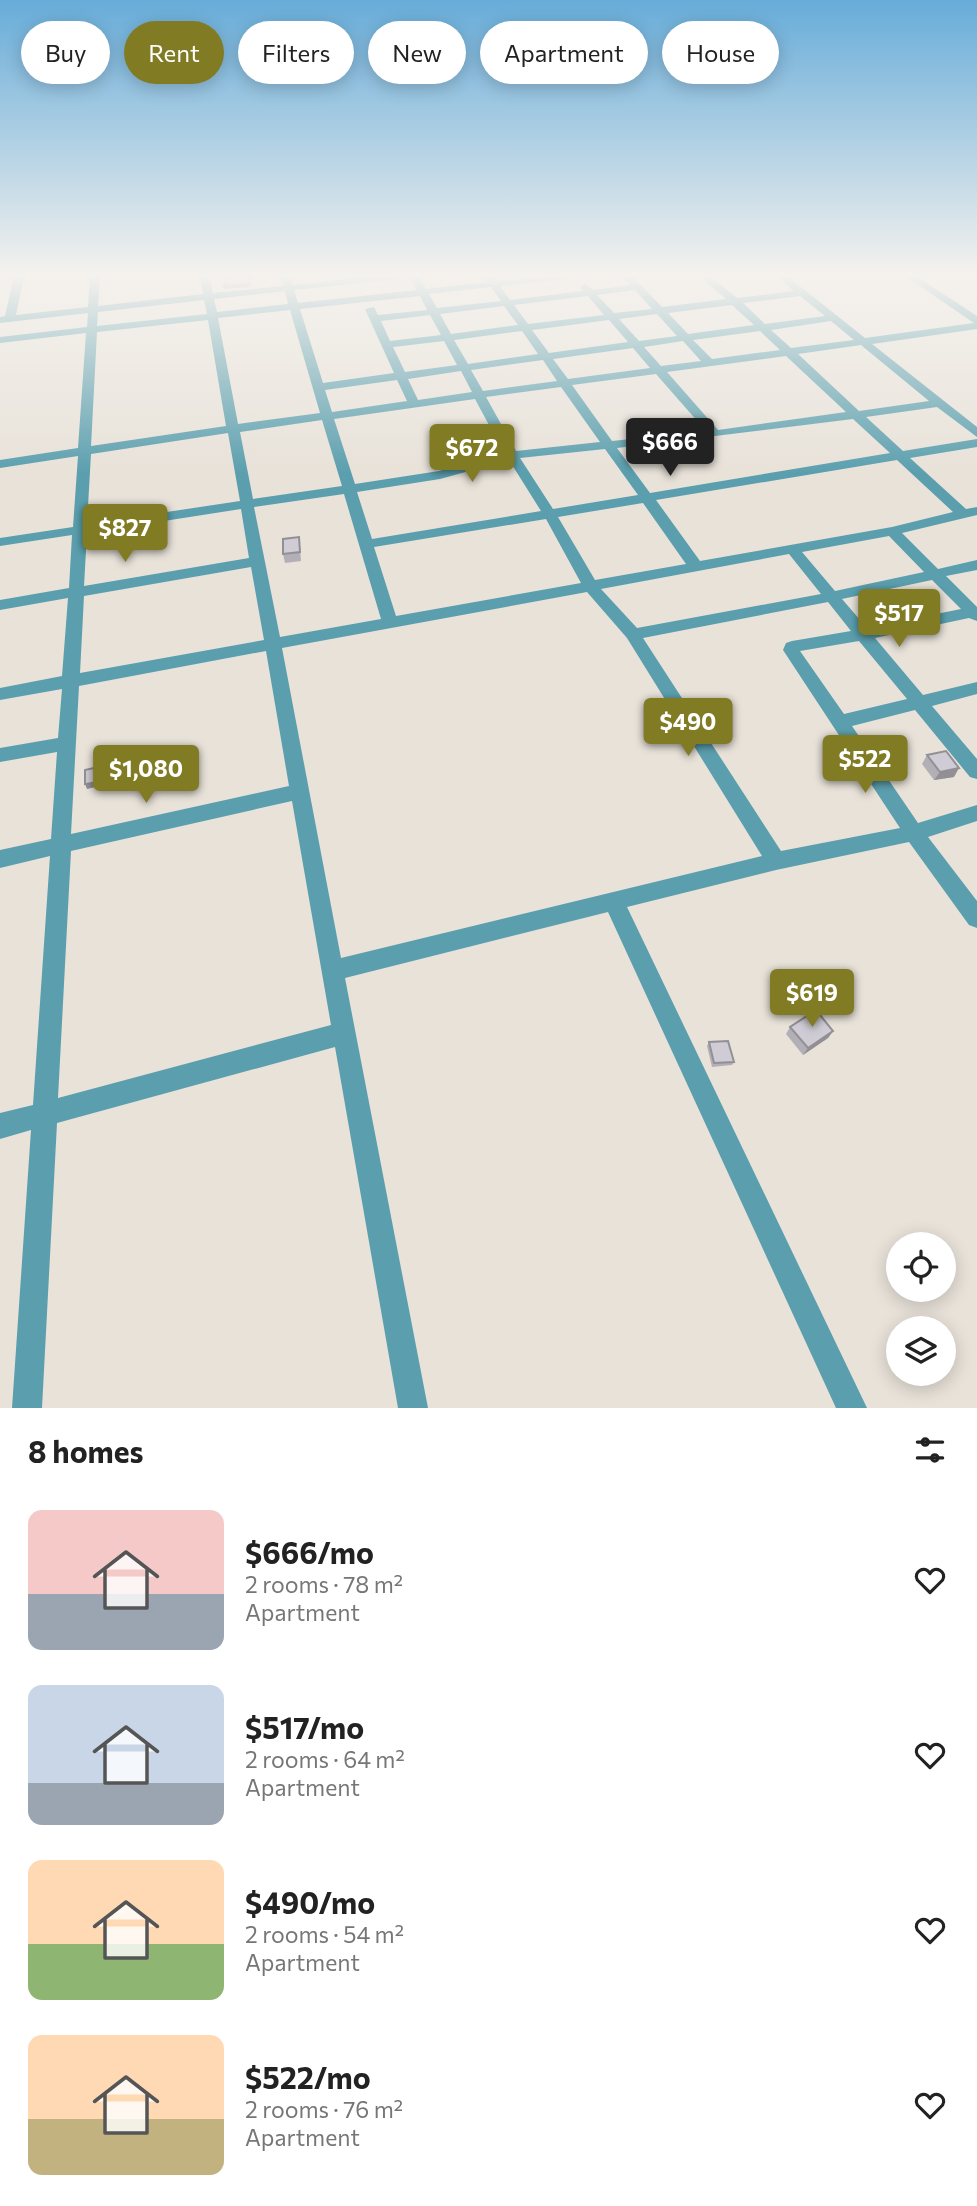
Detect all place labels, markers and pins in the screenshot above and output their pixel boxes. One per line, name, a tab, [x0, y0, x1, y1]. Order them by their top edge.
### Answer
pin: $666	[629, 419, 711, 478]
pin: $672	[431, 424, 513, 484]
pin: $827	[84, 504, 166, 564]
pin: $517	[858, 590, 940, 649]
pin: $490	[647, 698, 729, 758]
pin: $522	[824, 736, 906, 795]
pin: $1,080	[89, 746, 203, 805]
pin: $619	[771, 970, 853, 1029]

